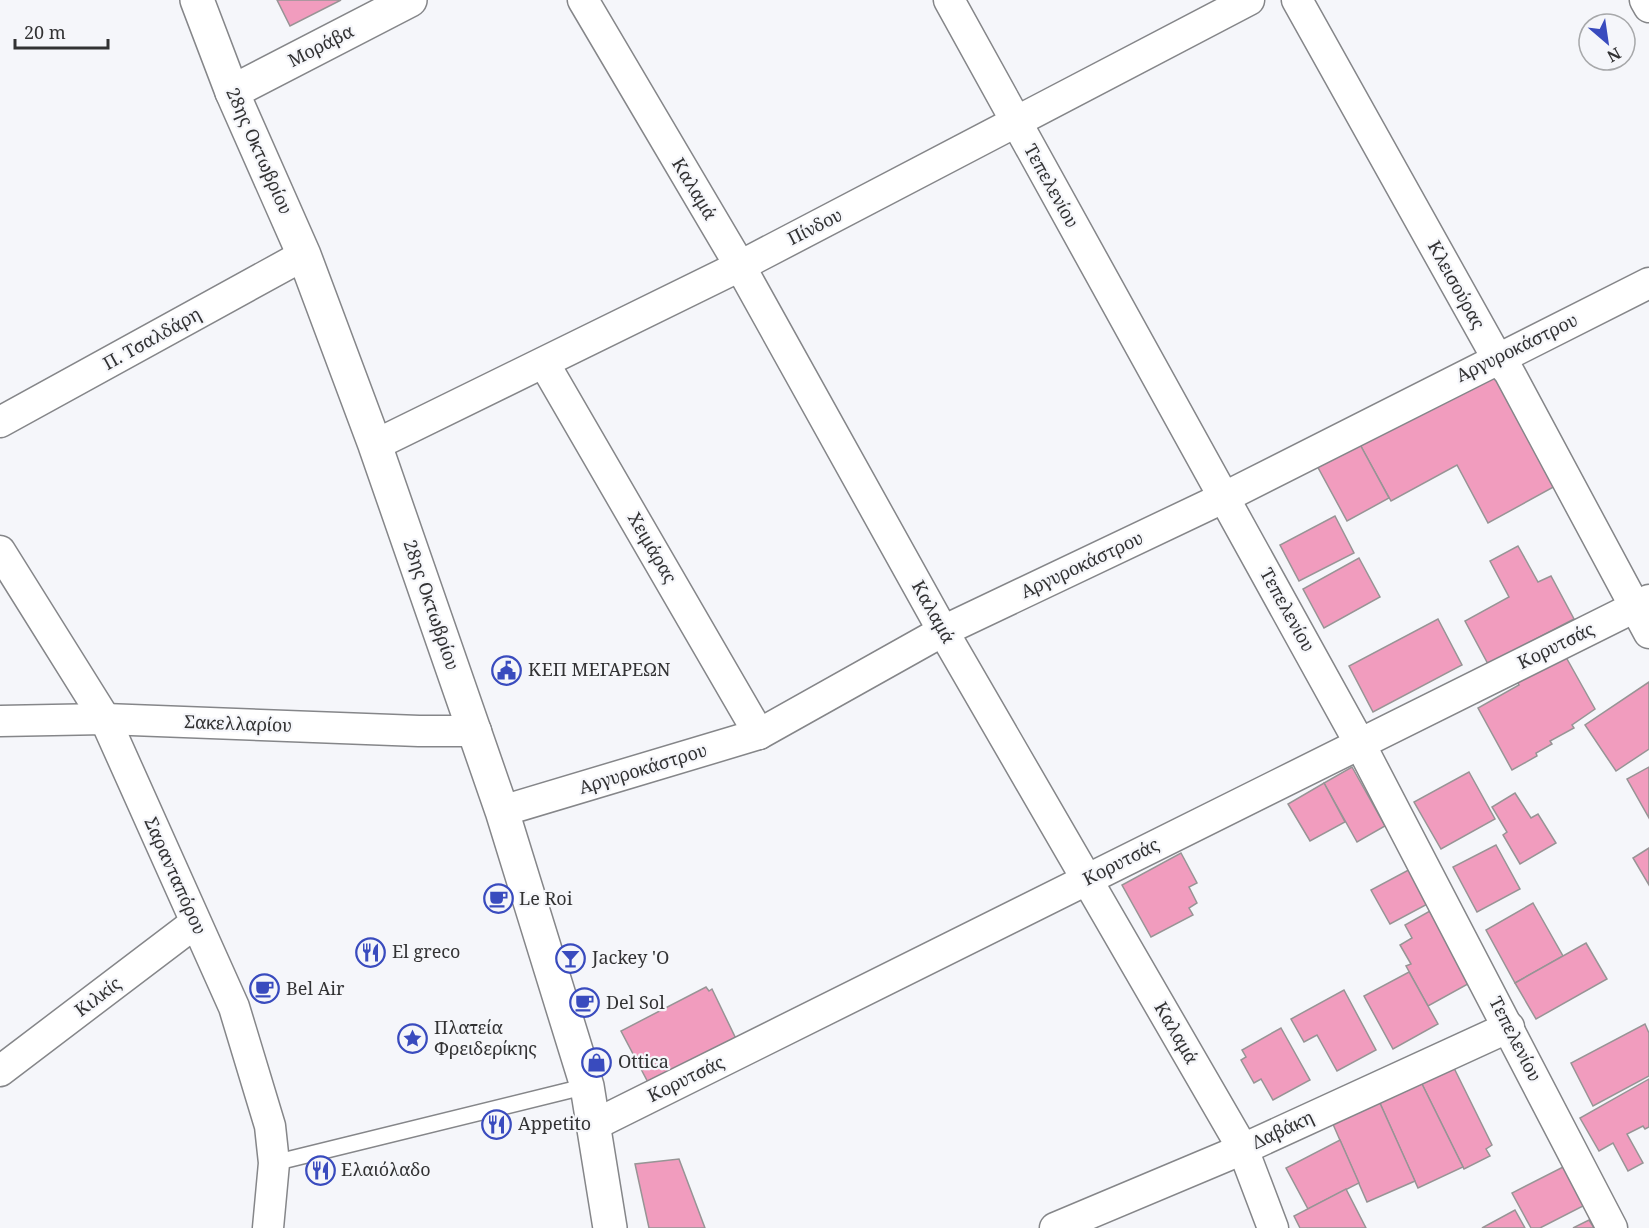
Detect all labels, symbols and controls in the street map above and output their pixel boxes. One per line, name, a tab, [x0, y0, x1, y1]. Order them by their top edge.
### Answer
scale bar	[15, 12, 108, 50]
north arrow	[1577, 12, 1637, 72]
street label: Μοράβα	[284, 18, 358, 72]
text: 20 m	[24, 20, 66, 44]
text: N	[1603, 42, 1625, 68]
street label: 28ης Οκτωβρίου	[221, 84, 299, 218]
street label: Τεπελενίου	[1019, 139, 1085, 232]
street label: Καλαμά	[667, 153, 723, 224]
street label: Πίνδου	[783, 202, 846, 250]
street label: Κλεισούρας	[1423, 236, 1491, 333]
street label: Π. Τσαλδάρη	[98, 301, 205, 375]
street label: Αργυροκάστρου	[1452, 307, 1581, 387]
street label: Χειμάρας	[623, 508, 683, 588]
street label: Αργυροκάστρου	[1016, 525, 1147, 603]
street label: 28ης Οκτωβρίου	[398, 536, 465, 673]
street label: Τεπελενίου	[1255, 563, 1321, 656]
street label: Καλαμά	[907, 576, 961, 648]
street label: Κορυτσάς	[1513, 616, 1598, 674]
public building icon: ΚΕΠ ΜΕΓΑΡΕΩΝ	[491, 654, 523, 686]
place label: ΚΕΠ ΜΕΓΑΡΕΩΝ	[528, 657, 671, 681]
street label: Σακελλαρίου	[184, 709, 292, 737]
street label: Αργυροκάστρου	[576, 737, 710, 799]
street label: Σαρανταπόρου	[139, 813, 213, 938]
street label: Κορυτσάς	[1078, 832, 1163, 891]
cafe icon: Le Roi	[482, 883, 514, 915]
place label: Le Roi	[519, 886, 573, 910]
restaurant icon: El greco	[355, 936, 387, 968]
place label: El greco	[392, 939, 461, 963]
bar icon: Jackey 'O	[555, 942, 587, 974]
place label: Jackey 'O	[591, 945, 669, 969]
street label: Κιλκίς	[69, 971, 126, 1022]
cafe icon: Bel Air	[249, 973, 281, 1005]
place label: Bel Air	[286, 976, 345, 1000]
cafe icon: Del Sol	[569, 987, 601, 1019]
place label: Del Sol	[606, 990, 665, 1014]
street label: Τεπελενίου	[1484, 992, 1548, 1085]
street label: Καλαμά	[1149, 997, 1205, 1068]
place label: Πλατεία Φρειδερίκης	[434, 1015, 537, 1060]
place icon: Πλατεία Φρειδερίκης	[397, 1022, 429, 1054]
shop icon: Ottica	[581, 1046, 613, 1078]
place label: Ottica	[618, 1049, 669, 1073]
street label: Κορυτσάς	[643, 1049, 728, 1107]
street label: Δαβάκη	[1248, 1104, 1317, 1154]
restaurant icon: Appetito	[481, 1108, 513, 1140]
place label: Appetito	[518, 1111, 591, 1135]
restaurant icon: Ελαιόλαδο	[304, 1154, 336, 1186]
place label: Ελαιόλαδο	[341, 1157, 431, 1181]

